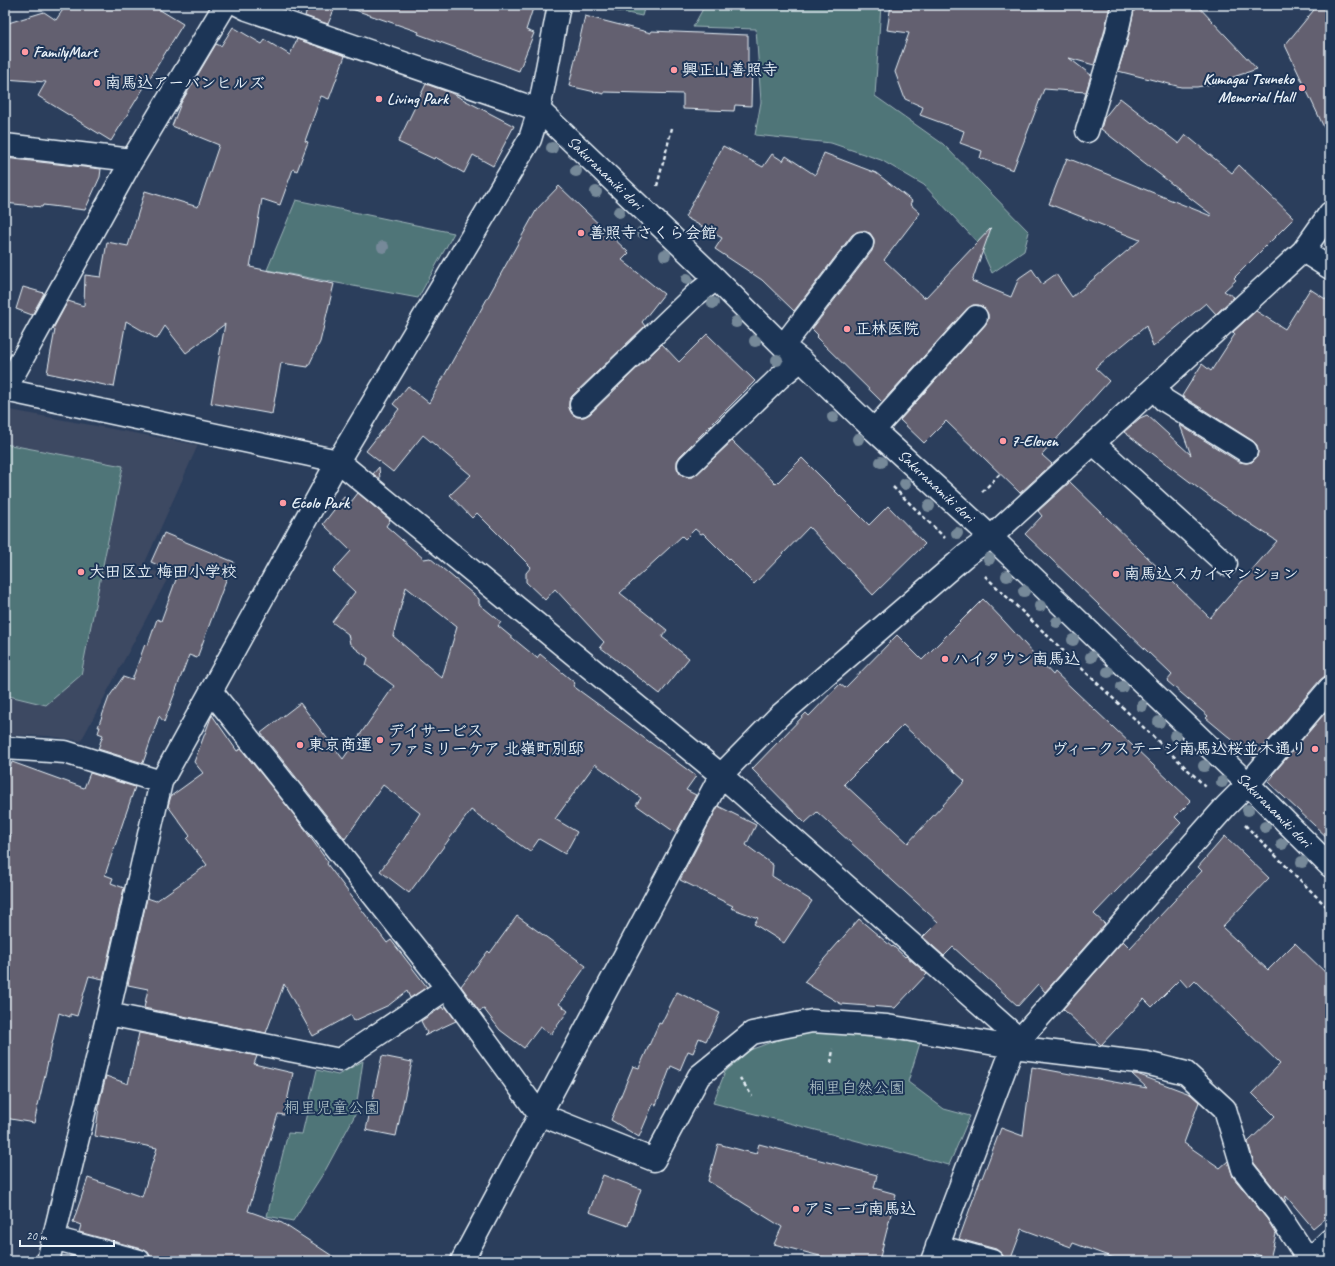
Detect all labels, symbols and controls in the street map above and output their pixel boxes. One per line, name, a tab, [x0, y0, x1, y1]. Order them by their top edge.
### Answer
place label: FamilyMart	[33, 42, 99, 62]
marker: FamilyMart	[20, 47, 30, 57]
place label: 興正山善照寺	[682, 60, 778, 80]
marker: 興正山善照寺	[669, 65, 679, 75]
place label: Kumagai Tsuneko Memorial Hall	[1203, 69, 1297, 107]
place label: 南馬込アーバンヒルズ	[105, 73, 265, 93]
marker: 南馬込アーバンヒルズ	[92, 78, 102, 88]
marker: Kumagai Tsuneko Memorial Hall	[1297, 83, 1307, 93]
place label: Living Park	[387, 89, 450, 109]
marker: Living Park	[374, 94, 384, 104]
street label: Sakuranamiki dori	[563, 132, 649, 216]
place label: 善照寺さくら会館	[589, 223, 717, 243]
marker: 善照寺さくら会館	[576, 228, 586, 238]
place label: 正林医院	[855, 319, 919, 339]
marker: 正林医院	[842, 324, 852, 334]
place label: 7-Eleven	[1011, 431, 1060, 451]
marker: 7-Eleven	[998, 436, 1008, 446]
street label: Sakuranamiki dori	[893, 445, 980, 528]
place label: Ecolo Park	[291, 493, 351, 513]
marker: Ecolo Park	[278, 498, 288, 508]
place label: 大田区立 梅田小学校	[89, 562, 237, 582]
place label: 南馬込スカイマンション	[1124, 564, 1299, 584]
marker: 大田区立 梅田小学校	[76, 567, 86, 577]
marker: 南馬込スカイマンション	[1111, 569, 1121, 579]
place label: ハイタウン南馬込	[953, 649, 1080, 669]
marker: ハイタウン南馬込	[940, 654, 950, 664]
place label: デイサービス ファミリーケア 北嶺町別邸	[388, 721, 584, 759]
place label: 東京商運	[308, 735, 372, 755]
marker: デイサービス ファミリーケア 北嶺町別邸	[375, 735, 385, 745]
place label: ヴィークステージ南馬込桜並木通り	[1051, 739, 1307, 759]
marker: 東京商運	[295, 740, 305, 750]
marker: ヴィークステージ南馬込桜並木通り	[1310, 744, 1320, 754]
street label: Sakuranamiki dori	[1232, 768, 1317, 853]
park label: 桐里自然公園	[809, 1078, 905, 1098]
park label: 桐里児童公園	[284, 1098, 380, 1118]
place label: アミーゴ南馬込	[804, 1199, 916, 1219]
marker: アミーゴ南馬込	[791, 1204, 801, 1214]
scale bar	[20, 1222, 114, 1248]
text: 20 m	[26, 1228, 48, 1244]

